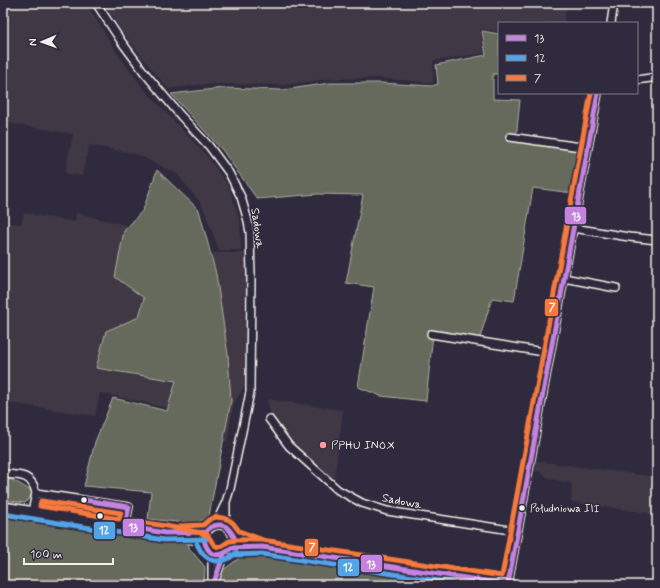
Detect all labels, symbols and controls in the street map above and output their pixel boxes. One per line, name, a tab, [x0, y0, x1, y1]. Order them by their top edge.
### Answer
north arrow	[22, 22, 62, 62]
legend	[498, 22, 638, 94]
text: 13	[534, 31, 544, 47]
text: N	[26, 38, 40, 46]
text: 12	[534, 51, 546, 67]
text: 7	[534, 71, 541, 87]
line badge: 13	[564, 206, 587, 225]
street label: Sadowa	[246, 207, 268, 250]
text: 13	[571, 210, 581, 224]
line badge: 7	[544, 298, 559, 317]
text: 7	[549, 301, 556, 315]
place label: PPHU INOX	[331, 438, 395, 454]
marker: PPHU INOX	[318, 440, 328, 450]
street label: Sadowa	[380, 490, 424, 514]
unlabelled marker	[79, 495, 89, 505]
place label: Południowa III	[530, 502, 600, 516]
marker: Południowa III	[517, 503, 527, 513]
unlabelled marker	[95, 511, 105, 521]
line badge: 13	[122, 518, 145, 537]
line badge: 12	[93, 521, 116, 540]
text: 13	[128, 521, 138, 535]
text: 12	[99, 524, 110, 538]
line badge: 7	[304, 538, 319, 557]
scale bar	[24, 540, 113, 566]
text: 7	[309, 541, 316, 555]
text: 100 m	[30, 547, 62, 563]
line badge: 13	[360, 554, 383, 573]
line badge: 12	[337, 558, 360, 577]
text: 13	[366, 558, 376, 572]
text: 12	[343, 561, 354, 575]

